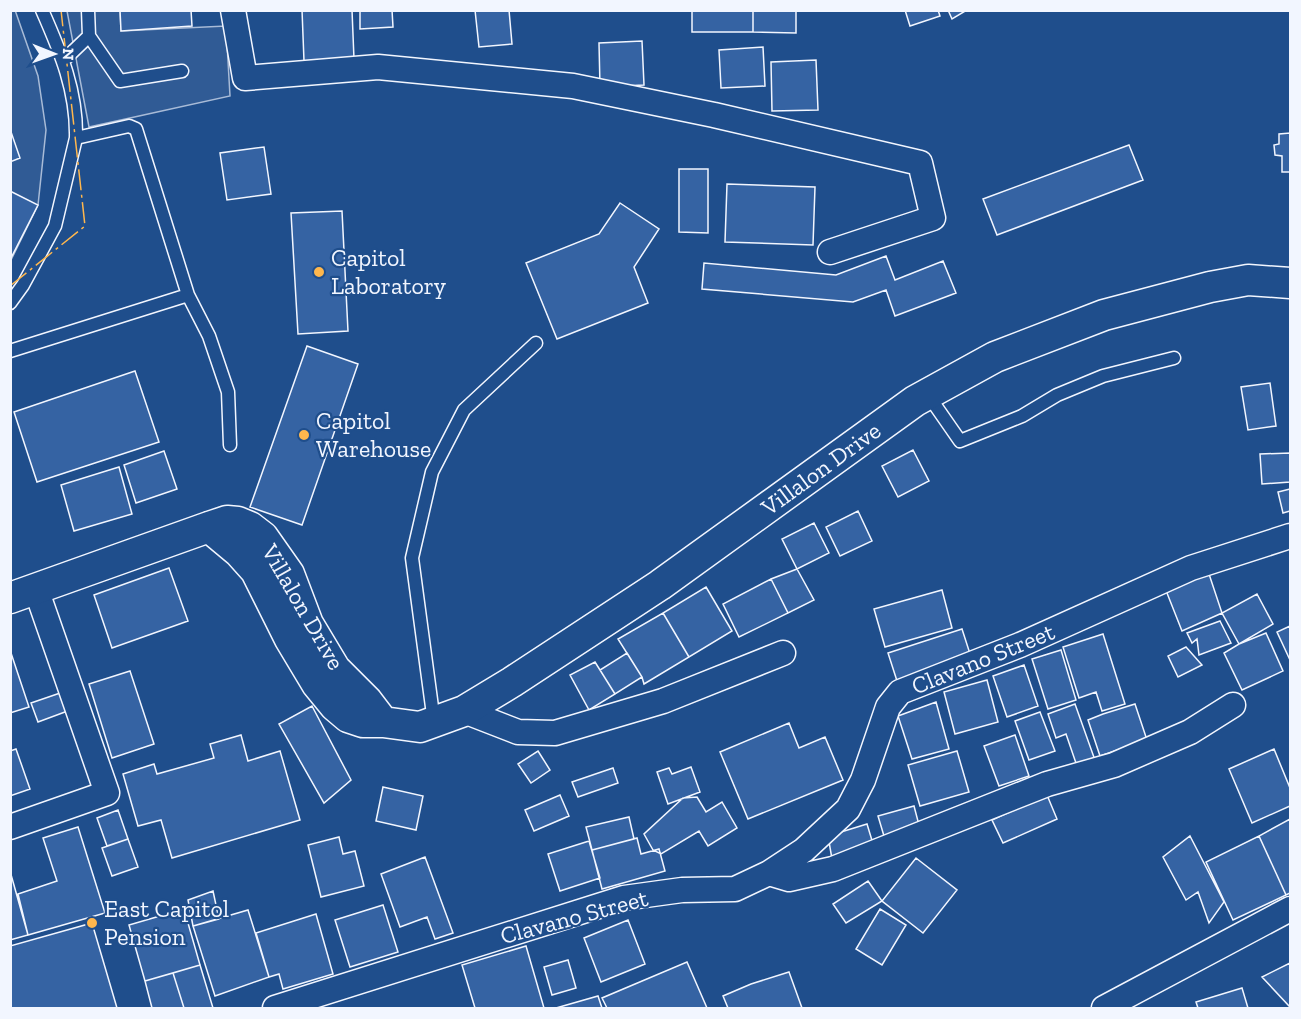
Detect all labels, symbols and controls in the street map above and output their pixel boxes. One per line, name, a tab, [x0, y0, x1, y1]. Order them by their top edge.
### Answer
north arrow	[24, 24, 84, 84]
text: N	[59, 48, 78, 61]
place label: Capitol Laboratory	[331, 243, 447, 300]
marker: Capitol Laboratory	[312, 265, 326, 279]
place label: Capitol Warehouse	[316, 406, 431, 463]
street label: Villalon Drive	[755, 416, 886, 522]
marker: Capitol Warehouse	[297, 428, 311, 442]
street label: Villalon Drive	[255, 538, 351, 675]
street label: Clavano Street	[907, 617, 1059, 700]
street label: Clavano Street	[497, 883, 651, 950]
place label: East Capitol Pension	[104, 894, 229, 951]
marker: East Capitol Pension	[85, 916, 99, 930]

